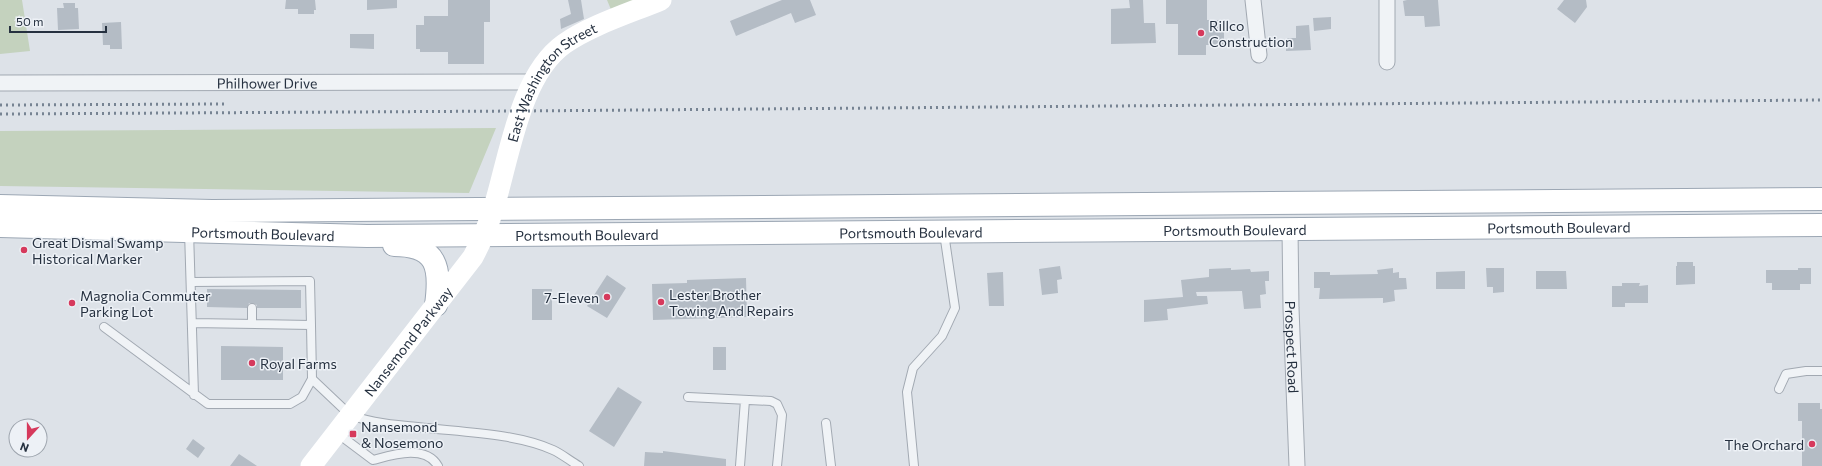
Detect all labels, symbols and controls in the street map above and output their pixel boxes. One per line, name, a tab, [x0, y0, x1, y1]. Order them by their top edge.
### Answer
scale bar	[10, 8, 106, 34]
text: 50 m	[16, 14, 44, 28]
place label: Rillco Construction	[1209, 17, 1293, 50]
street label: East Washington Street	[503, 19, 599, 144]
marker: Rillco Construction	[1196, 28, 1206, 38]
street label: Philhower Drive	[217, 74, 317, 91]
street label: Portsmouth Boulevard	[1487, 218, 1631, 236]
street label: Portsmouth Boulevard	[1163, 220, 1307, 238]
street label: Portsmouth Boulevard	[191, 223, 335, 244]
street label: Portsmouth Boulevard	[839, 223, 983, 241]
street label: Portsmouth Boulevard	[515, 225, 659, 243]
place label: Great Dismal Swamp Historical Marker	[32, 234, 164, 267]
marker: Great Dismal Swamp Historical Marker	[19, 245, 29, 255]
street label: Nansemond Parkway	[360, 283, 456, 399]
place label: Lester Brother Towing And Repairs	[669, 286, 794, 319]
place label: Magnolia Commuter Parking Lot	[80, 287, 211, 320]
place label: 7-Eleven	[544, 289, 599, 306]
marker: 7-Eleven	[602, 292, 612, 302]
marker: Lester Brother Towing And Repairs	[656, 297, 666, 307]
marker: Magnolia Commuter Parking Lot	[67, 298, 77, 308]
street label: Prospect Road	[1282, 301, 1303, 394]
place label: Royal Farms	[260, 355, 337, 372]
marker: Royal Farms	[247, 358, 257, 368]
north arrow	[8, 418, 48, 458]
place label: Nansemond & Nosemono	[361, 418, 443, 451]
marker: Nansemond & Nosemono	[348, 429, 358, 439]
place label: The Orchard	[1724, 436, 1804, 453]
marker: The Orchard	[1807, 439, 1817, 449]
text: N	[18, 440, 30, 455]

